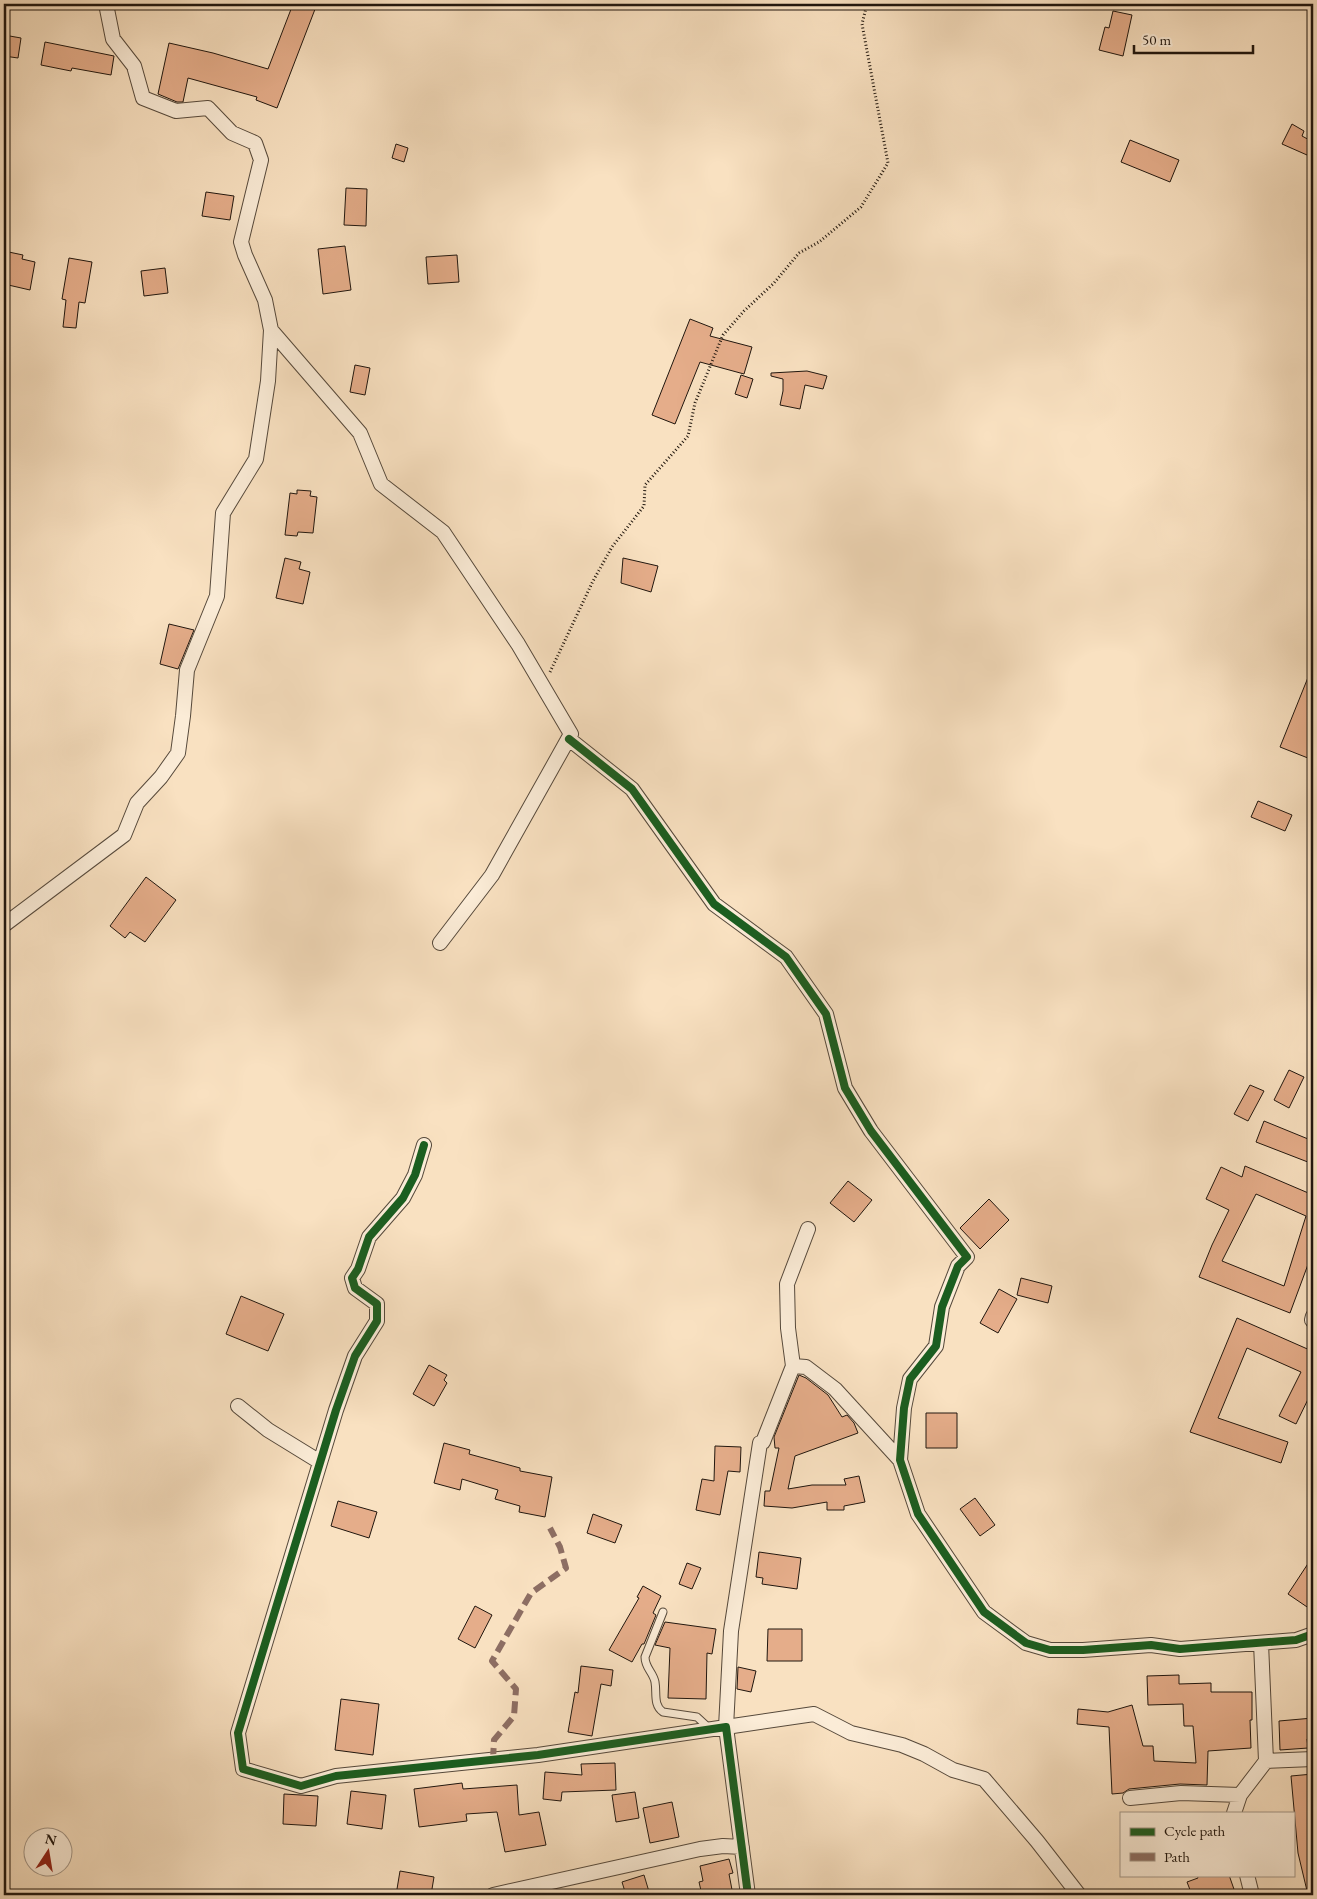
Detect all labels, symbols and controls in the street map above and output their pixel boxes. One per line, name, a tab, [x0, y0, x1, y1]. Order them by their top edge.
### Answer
scale bar	[1134, 22, 1253, 54]
text: 50 m	[1142, 30, 1171, 49]
legend	[1120, 1812, 1294, 1876]
text: Cycle path	[1164, 1821, 1226, 1840]
north arrow	[22, 1826, 72, 1876]
text: N	[43, 1829, 59, 1849]
text: Path	[1164, 1847, 1190, 1866]

